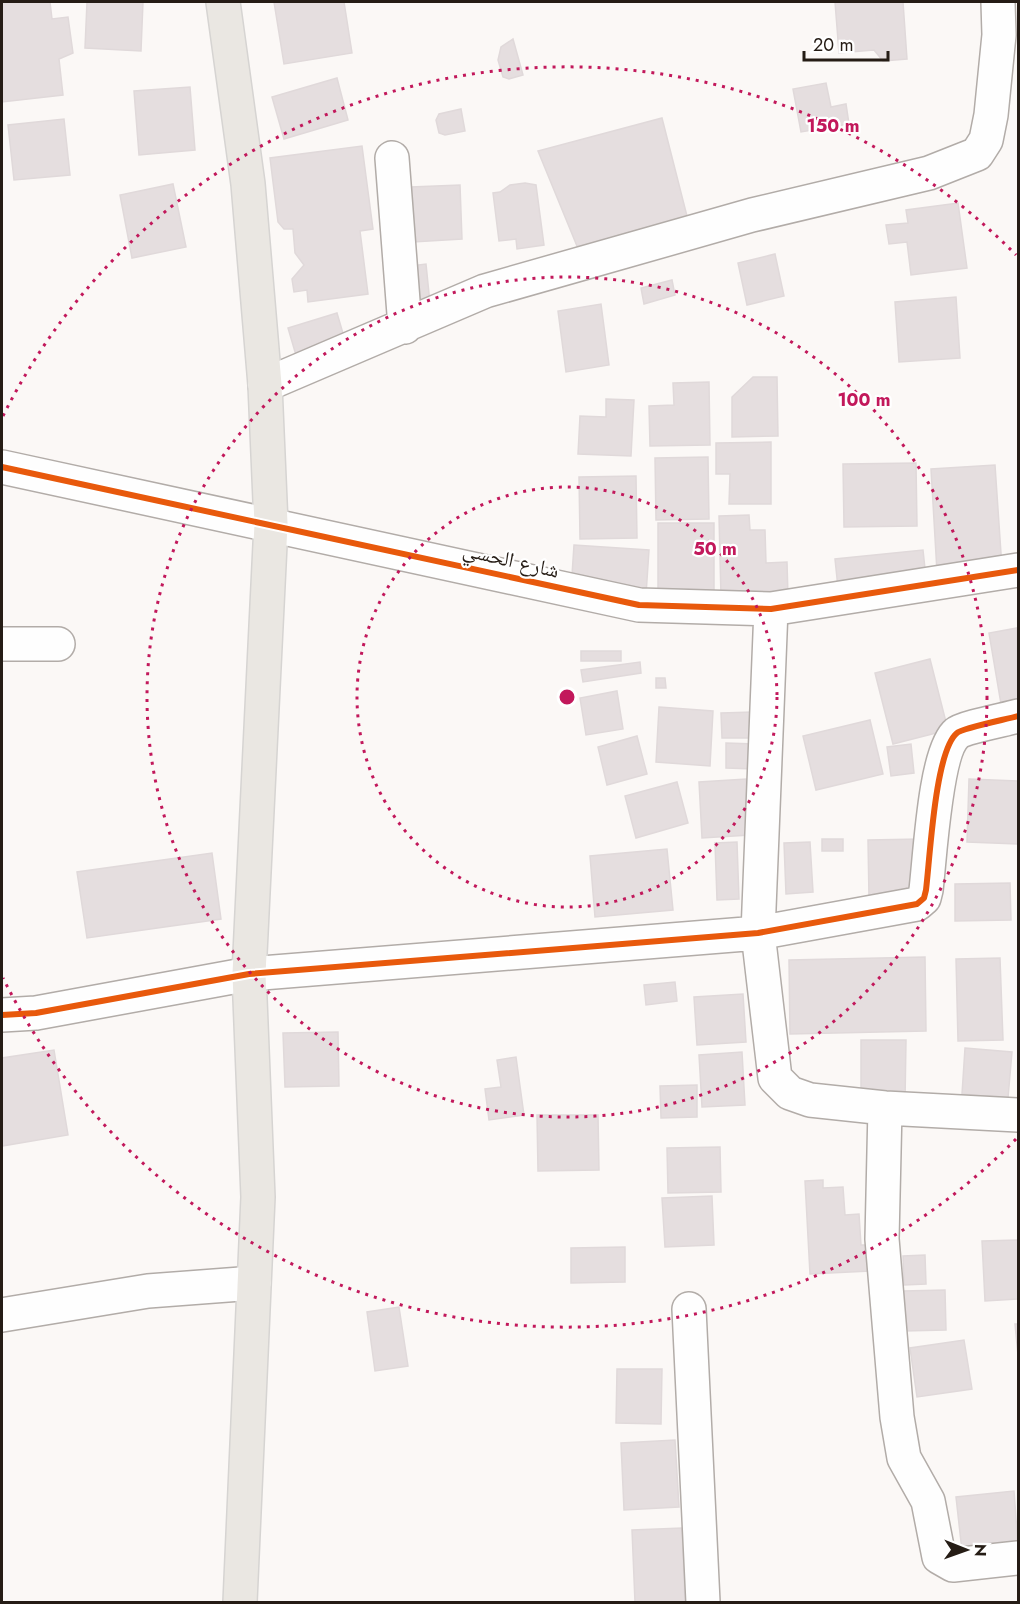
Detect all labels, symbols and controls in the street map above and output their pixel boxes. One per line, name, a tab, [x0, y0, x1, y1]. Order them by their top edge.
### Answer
scale bar	[804, 24, 888, 62]
text: 20 m	[813, 32, 853, 58]
text: 150 m	[807, 113, 859, 139]
text: 100 m	[837, 387, 891, 413]
street label: شارع الحسي	[460, 534, 562, 587]
text: 50 m	[693, 536, 737, 562]
centre of rings	[557, 687, 577, 707]
north arrow	[936, 1520, 996, 1580]
text: N	[969, 1544, 992, 1557]

